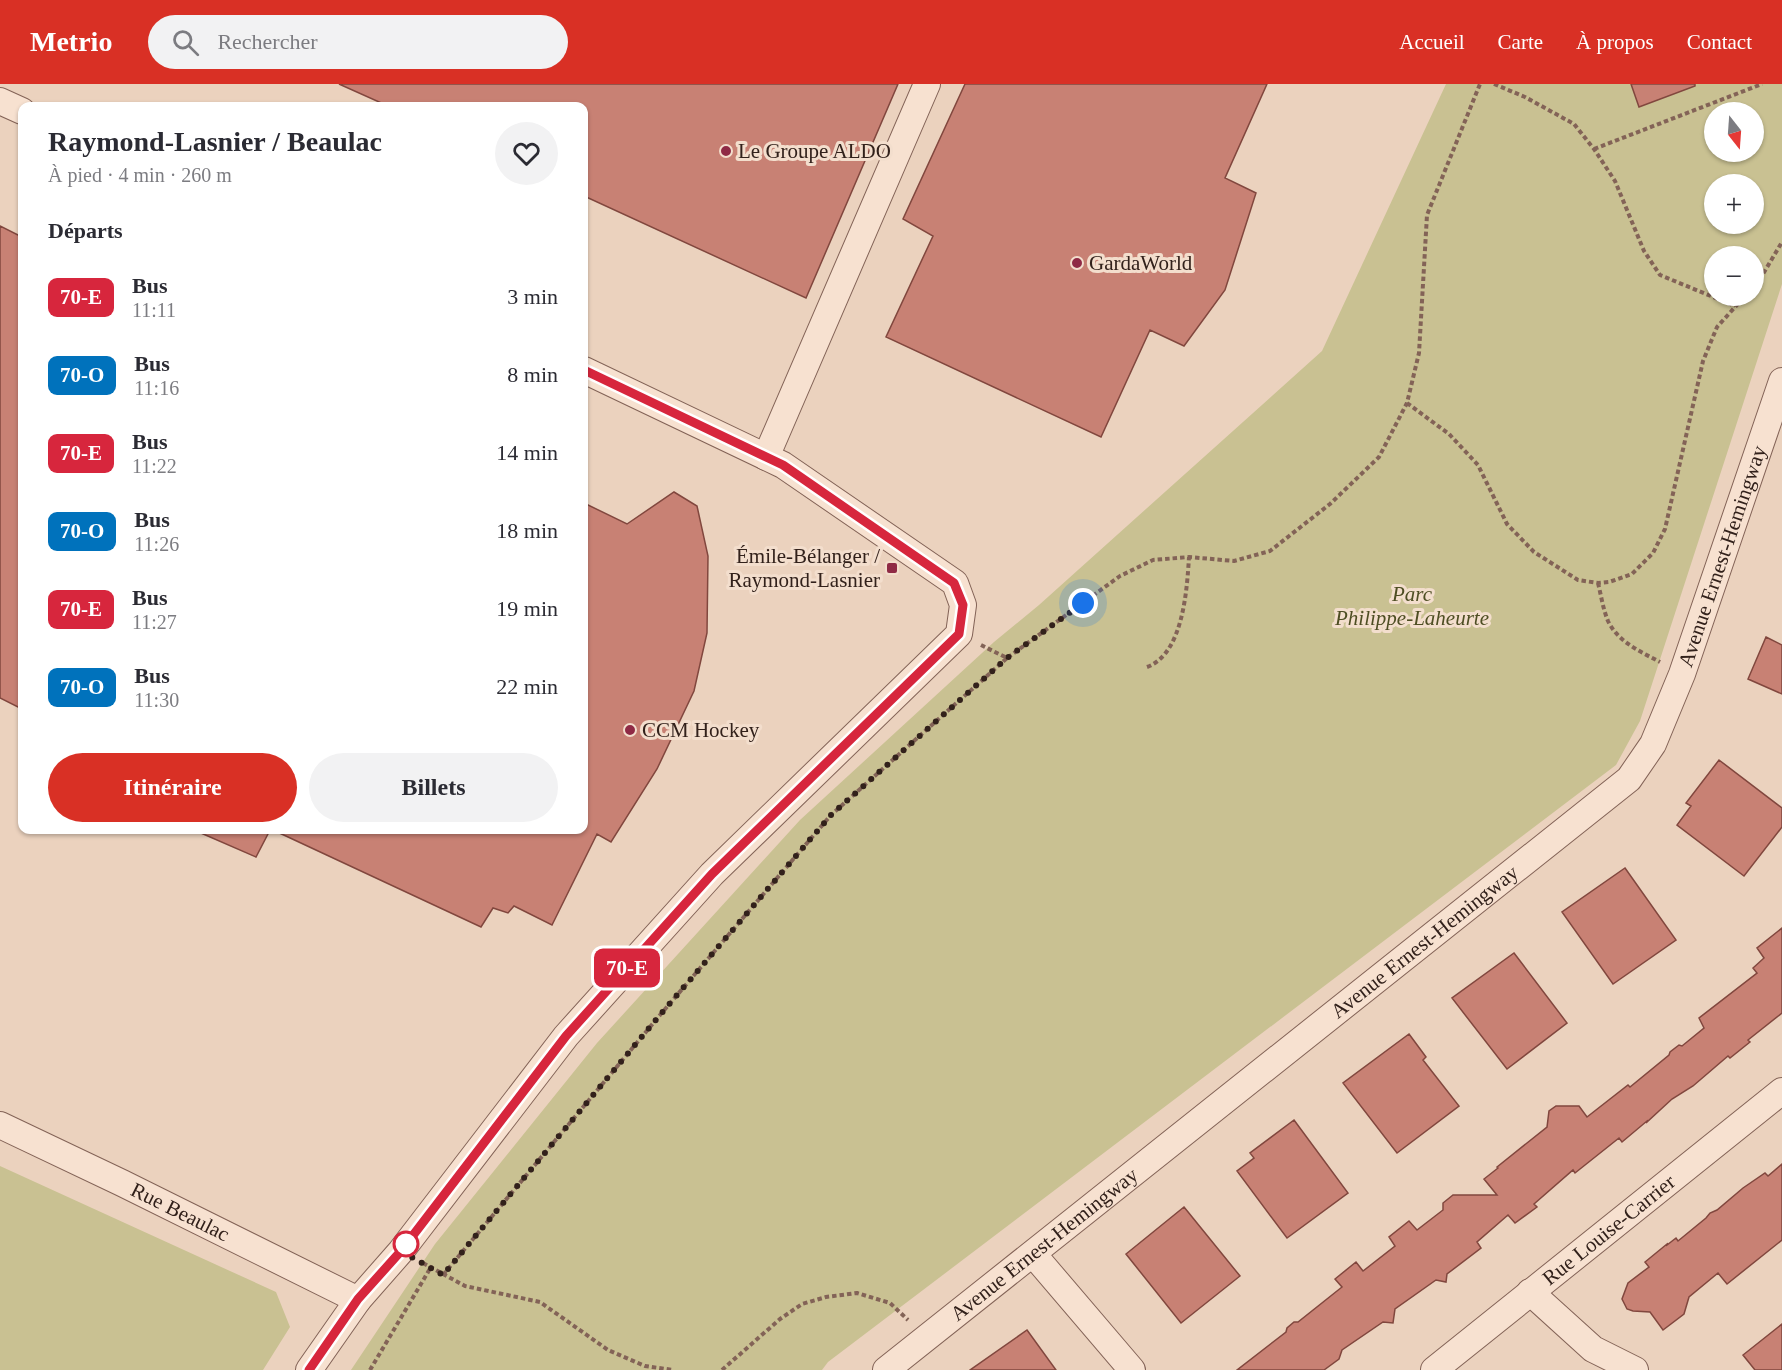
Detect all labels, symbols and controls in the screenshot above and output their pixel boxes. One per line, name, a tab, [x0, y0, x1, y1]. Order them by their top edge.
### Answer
search box	[148, 15, 568, 69]
text: Metrio	[30, 26, 112, 57]
icon: search	[169, 26, 202, 59]
text: Rechercher	[217, 29, 318, 54]
text: Accueil	[1399, 30, 1465, 54]
text: Carte	[1498, 30, 1543, 54]
text: À propos	[1576, 30, 1654, 54]
text: Contact	[1687, 30, 1752, 54]
north arrow	[1704, 102, 1764, 162]
map controls	[1704, 102, 1764, 306]
button: heart	[495, 122, 558, 185]
text: Raymond-Lasnier / Beaulac	[48, 126, 382, 157]
place label: Le Groupe ALDO	[738, 139, 891, 163]
marker: Le Groupe ALDO	[719, 144, 733, 158]
text: À pied · 4 min · 260 m	[48, 164, 232, 186]
button: +	[1704, 174, 1764, 234]
text: Départs	[48, 218, 123, 243]
button: −	[1704, 246, 1764, 306]
place label: GardaWorld	[1089, 251, 1193, 275]
marker: GardaWorld	[1070, 256, 1084, 270]
text: Bus	[132, 273, 167, 298]
text: 3 min	[507, 284, 558, 309]
text: 70-E	[60, 285, 102, 309]
text: 11:11	[132, 299, 176, 321]
text: Bus	[134, 351, 170, 376]
text: 8 min	[507, 362, 558, 387]
text: 70-O	[60, 363, 104, 387]
text: 11:16	[134, 377, 179, 399]
text: Bus	[132, 429, 167, 454]
text: 14 min	[496, 440, 558, 465]
text: 70-E	[60, 441, 102, 465]
street label: Avenue Ernest-Hemingway	[1673, 442, 1771, 670]
text: 11:22	[132, 455, 177, 477]
text: Bus	[134, 507, 170, 532]
text: 18 min	[496, 518, 558, 543]
text: 70-O	[60, 519, 104, 543]
text: 11:26	[134, 533, 179, 555]
place label: Émile-Bélanger / Raymond-Lasnier	[728, 544, 880, 592]
marker: Émile-Bélanger / Raymond-Lasnier	[885, 561, 899, 575]
park label: Parc Philippe-Laheurte	[1334, 582, 1489, 630]
text: Bus	[132, 585, 167, 610]
your location	[1068, 588, 1098, 618]
text: 19 min	[496, 596, 558, 621]
text: 70-E	[60, 597, 102, 621]
text: 11:27	[132, 611, 177, 633]
text: Bus	[134, 663, 170, 688]
text: 22 min	[496, 674, 558, 699]
text: 70-O	[60, 675, 104, 699]
text: 11:30	[134, 689, 179, 711]
place label: CCM Hockey	[642, 718, 760, 742]
marker: CCM Hockey	[623, 723, 637, 737]
button: Itinéraire	[48, 753, 297, 822]
button: Billets	[309, 753, 558, 822]
street label: Avenue Ernest-Hemingway	[1326, 860, 1523, 1023]
line badge: 70-E	[585, 948, 669, 988]
text: 70-E	[606, 956, 648, 980]
street label: Avenue Ernest-Hemingway	[946, 1162, 1143, 1326]
street label: Rue Louise-Carrier	[1538, 1170, 1680, 1290]
street label: Rue Beaulac	[127, 1177, 233, 1246]
unlabelled marker	[393, 1231, 419, 1257]

